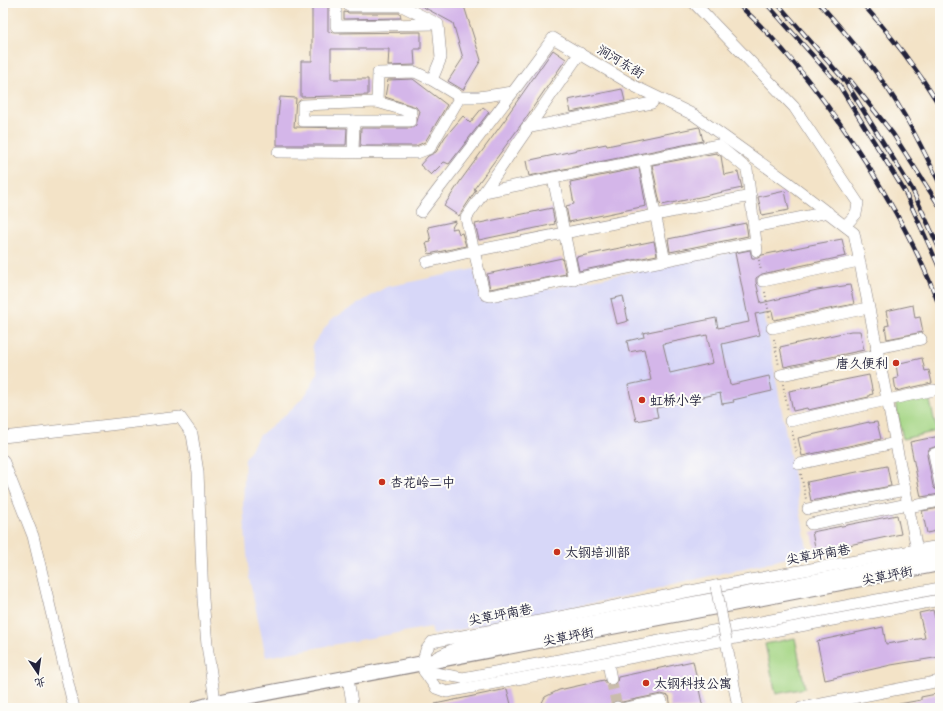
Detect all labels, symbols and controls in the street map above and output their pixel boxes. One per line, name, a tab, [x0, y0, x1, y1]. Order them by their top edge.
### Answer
street label: 涧河东街	[594, 42, 647, 83]
place label: 唐久便利	[836, 356, 888, 373]
marker: 唐久便利	[891, 358, 901, 368]
place label: 虹桥小学	[650, 393, 702, 410]
marker: 虹桥小学	[637, 395, 647, 405]
place label: 杏花岭二中	[390, 475, 455, 492]
marker: 杏花岭二中	[377, 477, 387, 487]
street label: 尖草坪南巷	[785, 541, 852, 569]
place label: 太钢培训部	[565, 545, 630, 562]
marker: 太钢培训部	[552, 547, 562, 557]
street label: 尖草坪街	[860, 563, 914, 590]
street label: 尖草坪南巷	[467, 601, 534, 630]
street label: 尖草坪街	[541, 624, 595, 651]
north arrow	[18, 653, 58, 693]
text: 北	[33, 674, 47, 690]
place label: 太钢科技公寓	[654, 676, 732, 693]
marker: 太钢科技公寓	[641, 678, 651, 688]

